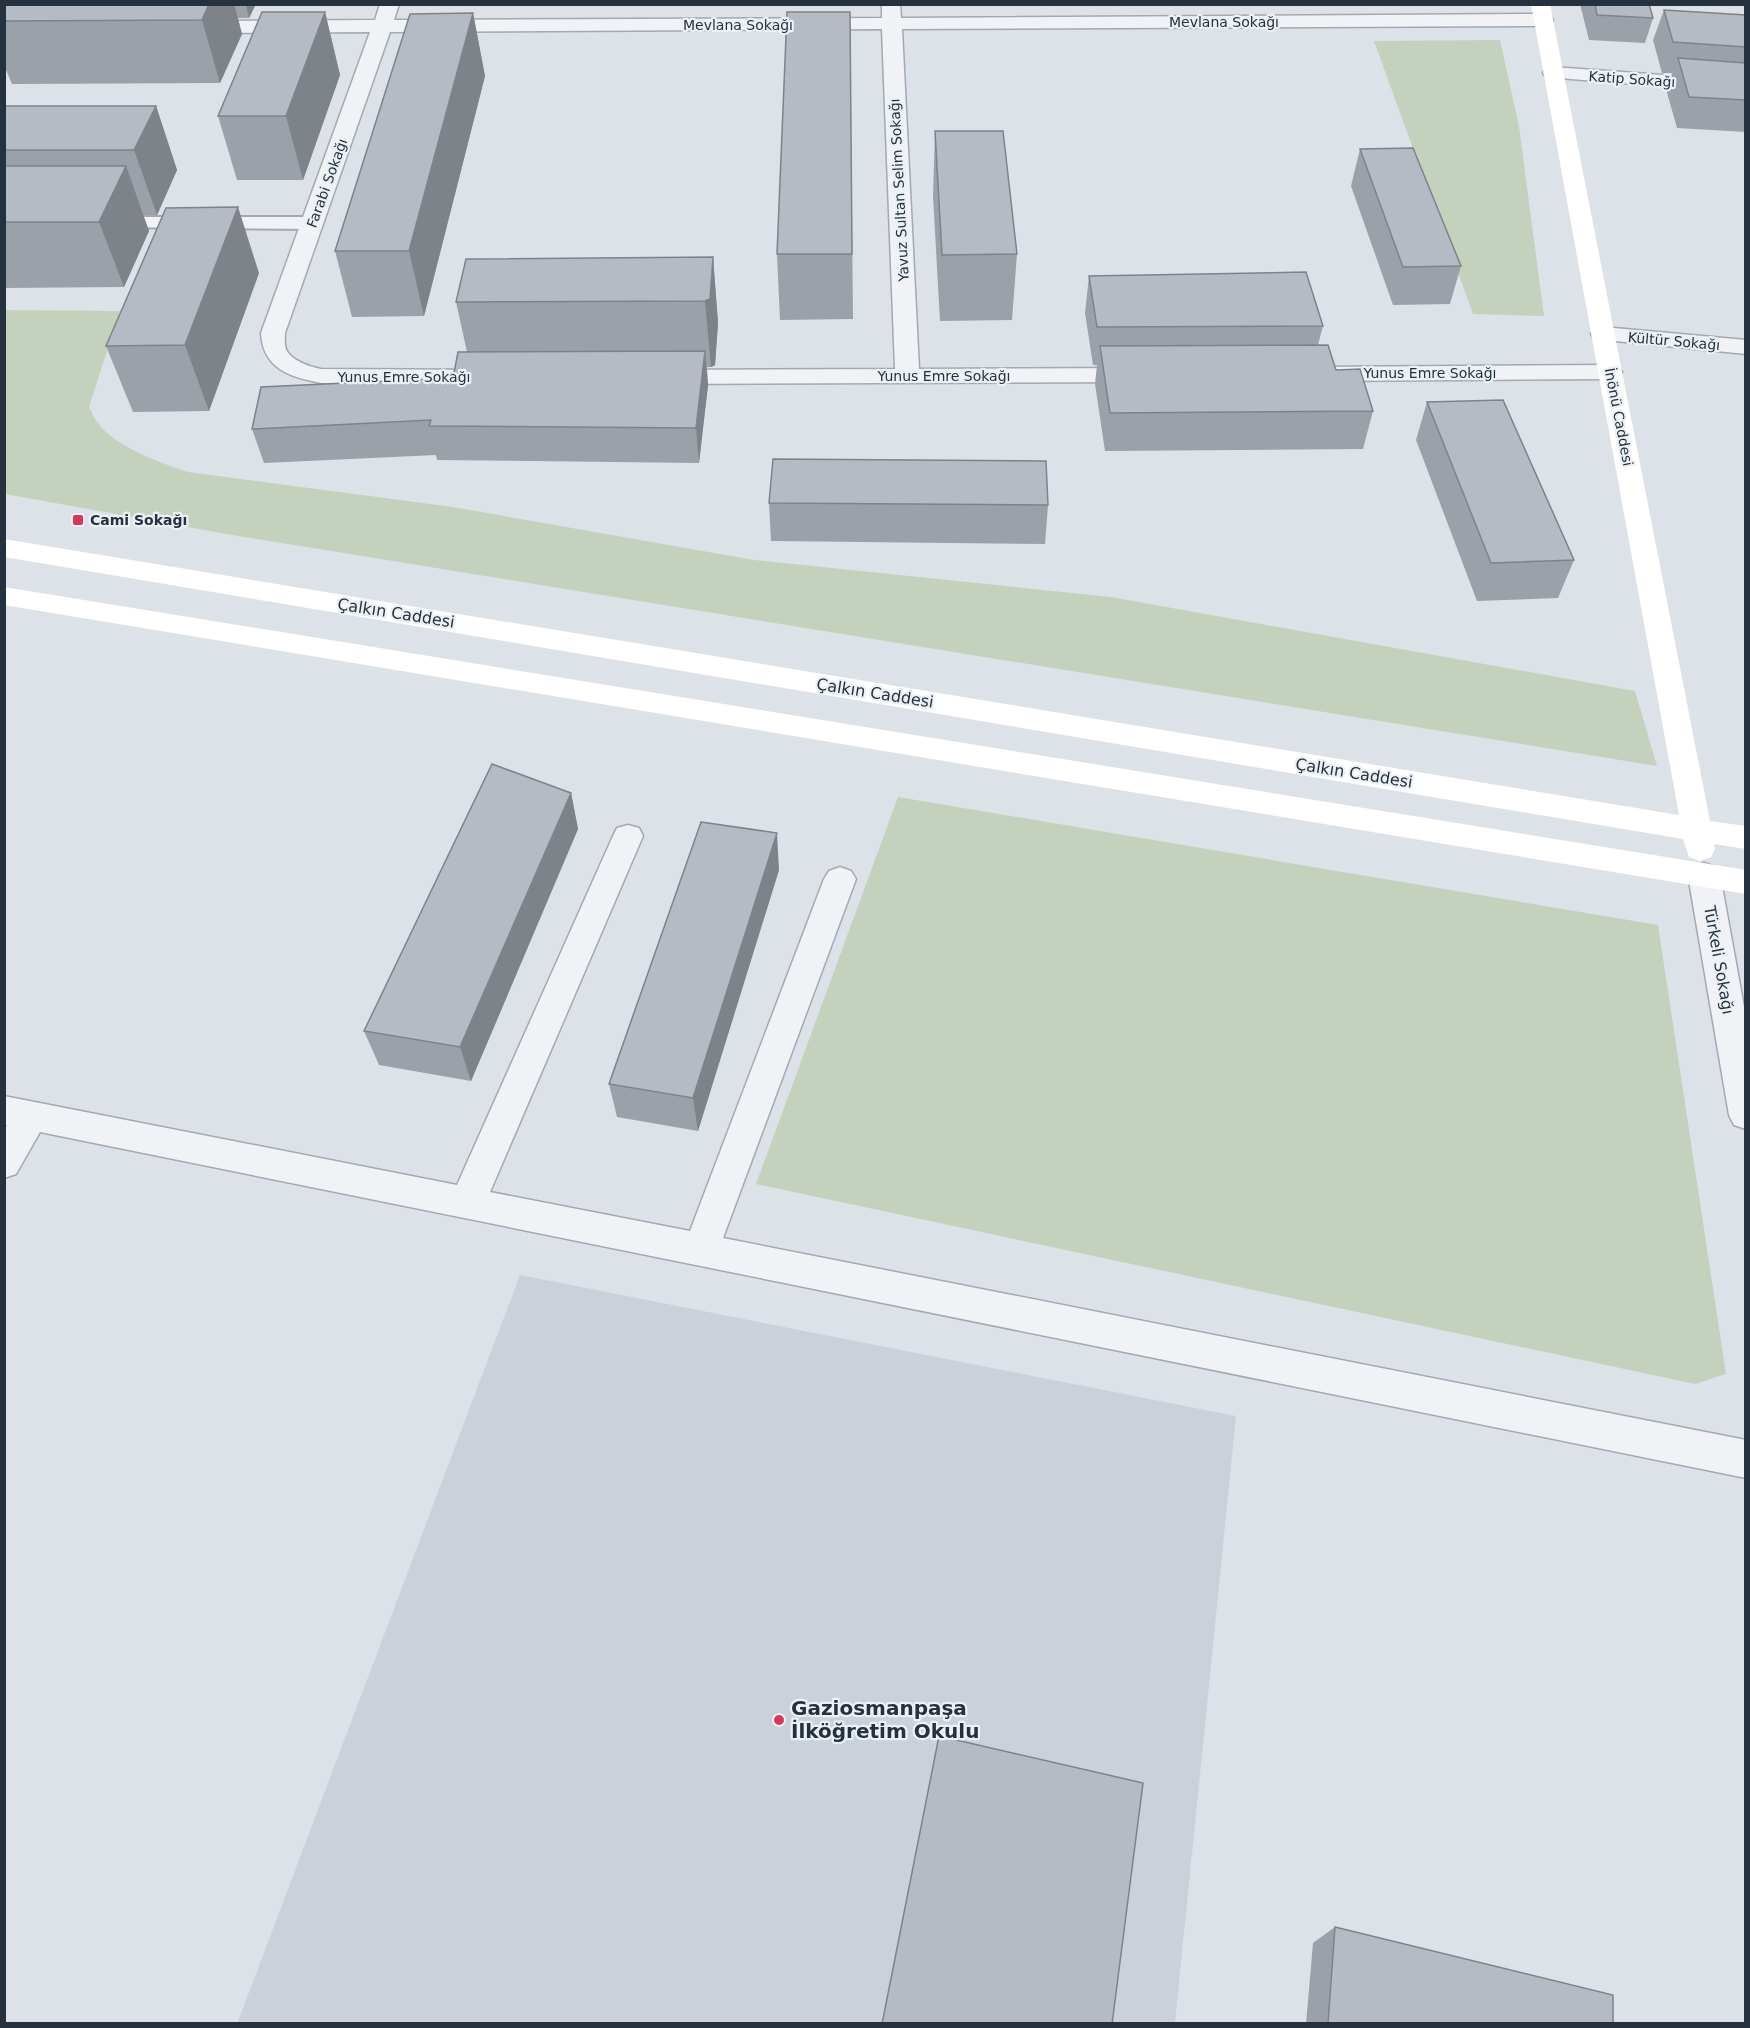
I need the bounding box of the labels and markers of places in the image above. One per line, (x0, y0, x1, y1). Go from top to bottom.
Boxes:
place label: Cami Sokağı (90, 512, 187, 528)
marker: Cami Sokağı (71, 513, 85, 527)
place label: Gaziosmanpaşa İlköğretim Okulu (791, 1696, 979, 1743)
marker: Gaziosmanpaşa İlköğretim Okulu (772, 1713, 786, 1727)

